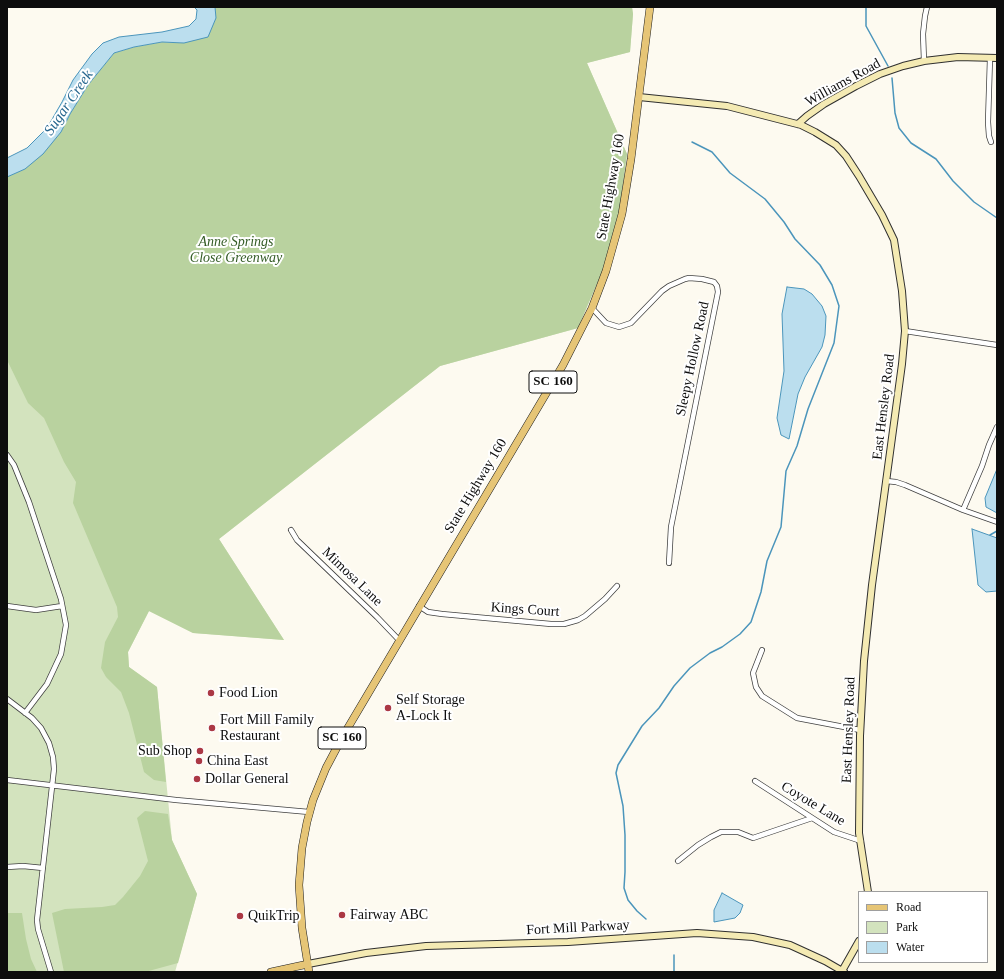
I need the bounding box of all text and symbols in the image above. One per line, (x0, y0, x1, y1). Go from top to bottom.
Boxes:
street label: Williams Road (802, 55, 884, 111)
water label: Sugar Creek (41, 67, 97, 139)
street label: State Highway 160 (593, 133, 629, 241)
park label: Anne Springs Close Greenway (190, 234, 282, 266)
street label: Sleepy Hollow Road (673, 300, 713, 418)
street label: East Hensley Road (869, 353, 899, 461)
road number: SC 160 (529, 371, 577, 393)
street label: State Highway 160 (441, 436, 511, 536)
street label: Mimosa Lane (318, 544, 386, 610)
street label: Kings Court (490, 599, 560, 621)
street label: East Hensley Road (839, 676, 859, 784)
place label: Food Lion (219, 685, 278, 701)
marker: Food Lion (206, 688, 216, 698)
place label: Self Storage A-Lock It (396, 692, 465, 724)
marker: Self Storage A-Lock It (383, 703, 393, 713)
place label: Fort Mill Family Restaurant (220, 712, 314, 744)
marker: Fort Mill Family Restaurant (207, 723, 217, 733)
road number: SC 160 (318, 727, 366, 749)
place label: Sub Shop (138, 743, 192, 759)
marker: Sub Shop (195, 746, 205, 756)
place label: China East (207, 753, 268, 769)
marker: China East (194, 756, 204, 766)
place label: Dollar General (205, 771, 289, 787)
marker: Dollar General (192, 774, 202, 784)
street label: Coyote Lane (778, 778, 848, 830)
legend (858, 891, 988, 963)
text: Road (896, 900, 921, 914)
place label: Fairway ABC (350, 907, 428, 923)
place label: QuikTrip (248, 908, 300, 924)
marker: Fairway ABC (337, 910, 347, 920)
marker: QuikTrip (235, 911, 245, 921)
street label: Fort Mill Parkway (526, 917, 630, 939)
text: Park (896, 920, 918, 934)
text: Water (896, 940, 924, 954)

